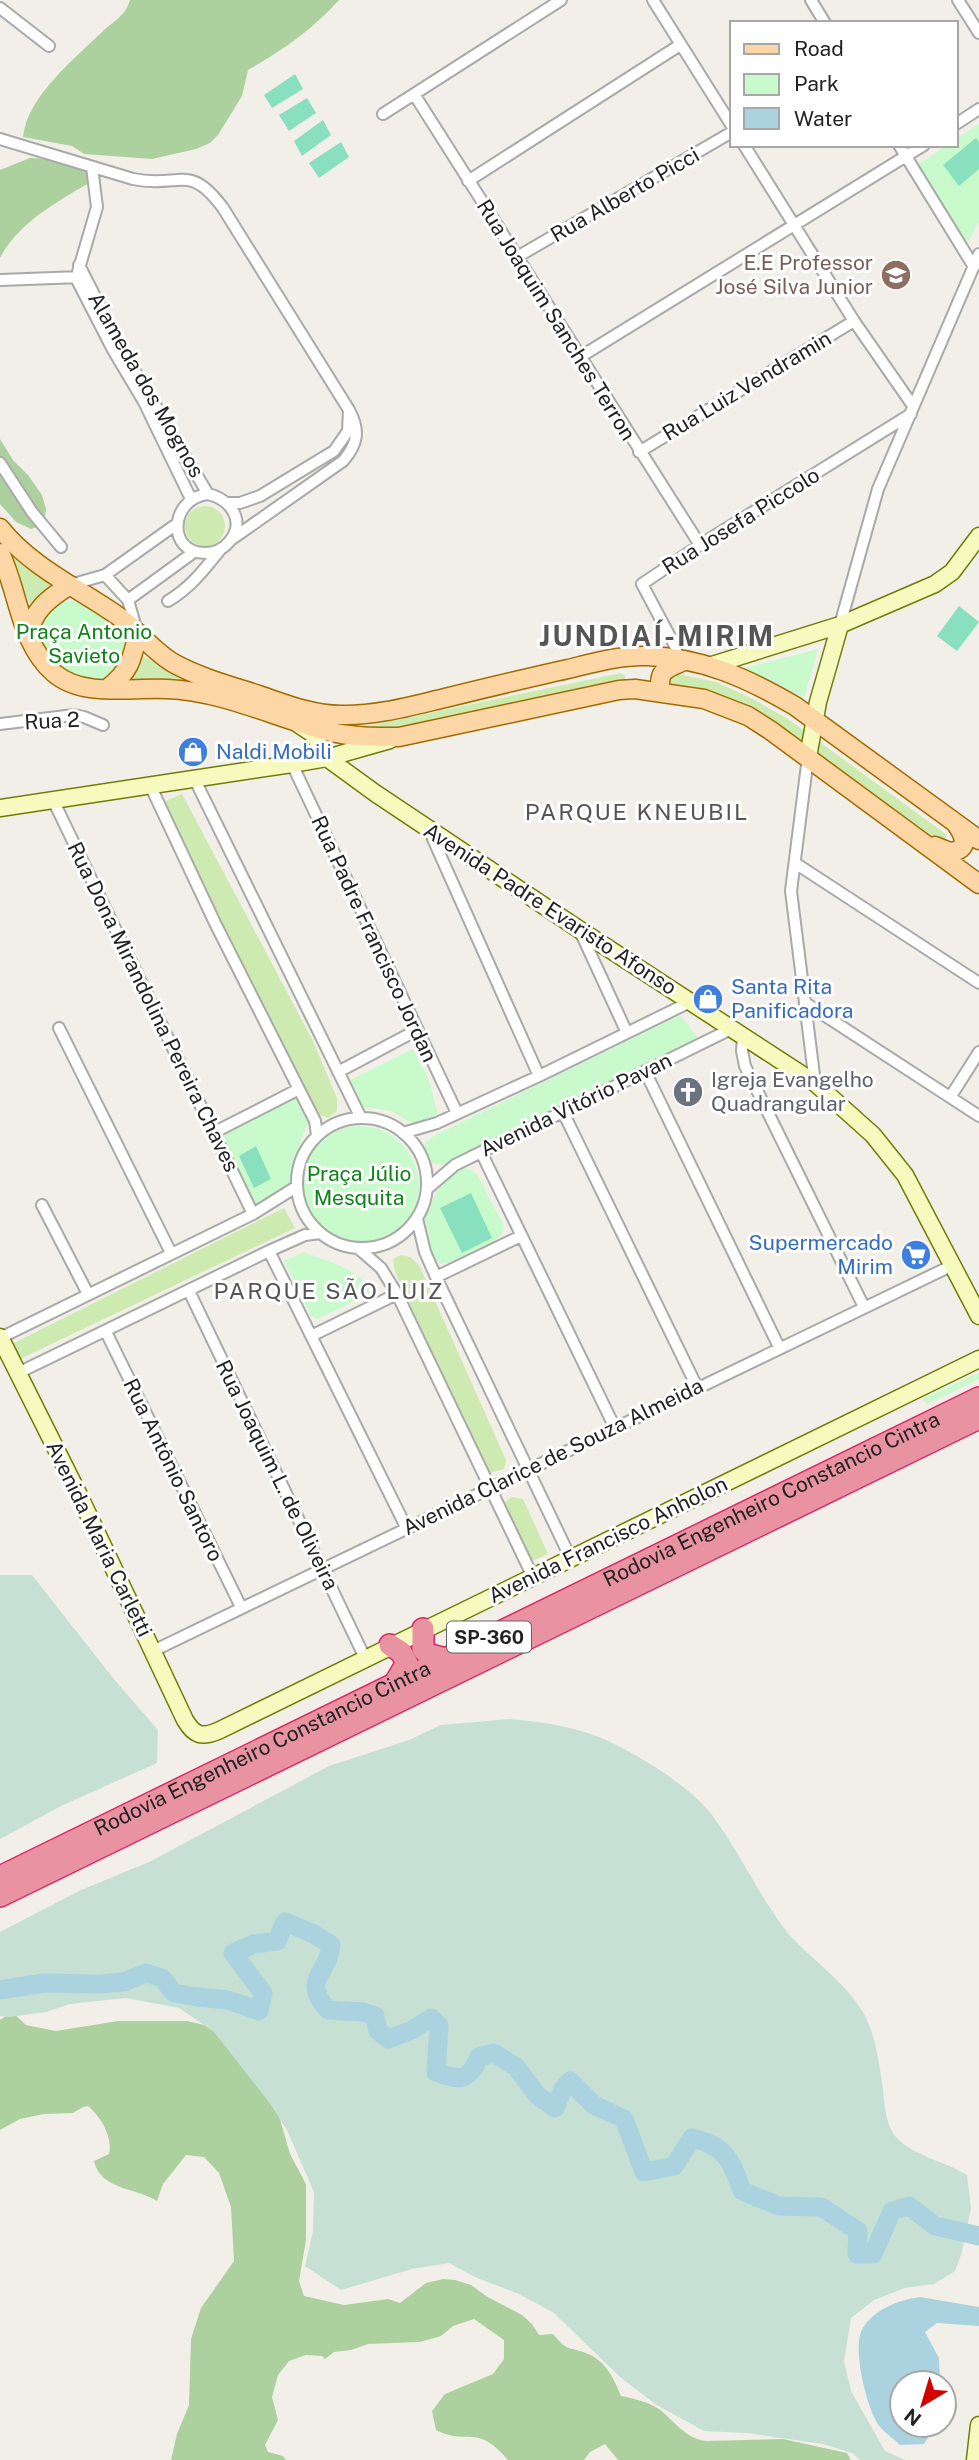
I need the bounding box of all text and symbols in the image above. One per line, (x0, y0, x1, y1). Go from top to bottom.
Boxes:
legend (730, 21, 958, 147)
text: Road (794, 36, 844, 61)
text: Park (794, 71, 839, 96)
text: Water (794, 106, 852, 131)
street label: Rua Alberto Picci (546, 142, 704, 247)
street label: Rua Joaquim Sanches Terron (472, 195, 641, 445)
place label: E.E Professor José Silva Junior (715, 250, 873, 299)
school or university icon: E.E Professor José Silva Junior (879, 258, 913, 292)
street label: Alameda dos Mognos (83, 288, 210, 482)
street label: Rua Luiz Vendramin (658, 325, 836, 446)
street label: Rua Josefa Piccolo (657, 462, 824, 579)
park label: Praça Antonio Savieto (16, 619, 152, 668)
district label: JUNDIAÍ-MIRIM (539, 619, 775, 652)
street label: Rua 2 (24, 707, 80, 734)
shop icon: Naldi Mobili (176, 735, 210, 769)
place label: Naldi Mobili (216, 739, 332, 764)
district label: PARQUE KNEUBIL (525, 798, 749, 825)
street label: Rua Padre Francisco Jordan (306, 812, 443, 1066)
street label: Avenida Padre Evaristo Afonso (419, 817, 681, 1000)
street label: Rua Dona Mirandolina Pereira Chaves (62, 838, 244, 1176)
place label: Santa Rita Panificadora (731, 974, 853, 1023)
shop icon: Santa Rita Panificadora (691, 982, 725, 1016)
street label: Avenida Vitório Pavan (476, 1047, 676, 1162)
place label: Igreja Evangelho Quadrangular (711, 1067, 874, 1116)
church icon: Igreja Evangelho Quadrangular (671, 1075, 705, 1109)
park label: Praça Júlio Mesquita (307, 1161, 411, 1210)
place label: Supermercado Mirim (749, 1230, 893, 1279)
supermarket icon: Supermercado Mirim (899, 1238, 933, 1272)
district label: PARQUE SÃO LUIZ (214, 1277, 444, 1304)
street label: Rua Joaquim L. de Oliveira (211, 1356, 344, 1594)
street label: Avenida Clarice de Souza Almeida (398, 1373, 707, 1540)
street label: Rua Antônio Santoro (118, 1374, 229, 1565)
street label: Rodovia Engenheiro Constancio Cintra (599, 1406, 944, 1592)
street label: Avenida Maria Carletti (41, 1437, 158, 1641)
street label: Avenida Francisco Anholon (484, 1471, 731, 1608)
road number: SP-360 (447, 1622, 531, 1652)
street label: Rodovia Engenheiro Constancio Cintra (90, 1655, 434, 1841)
north arrow (888, 2369, 958, 2439)
text: N (900, 2404, 925, 2431)

